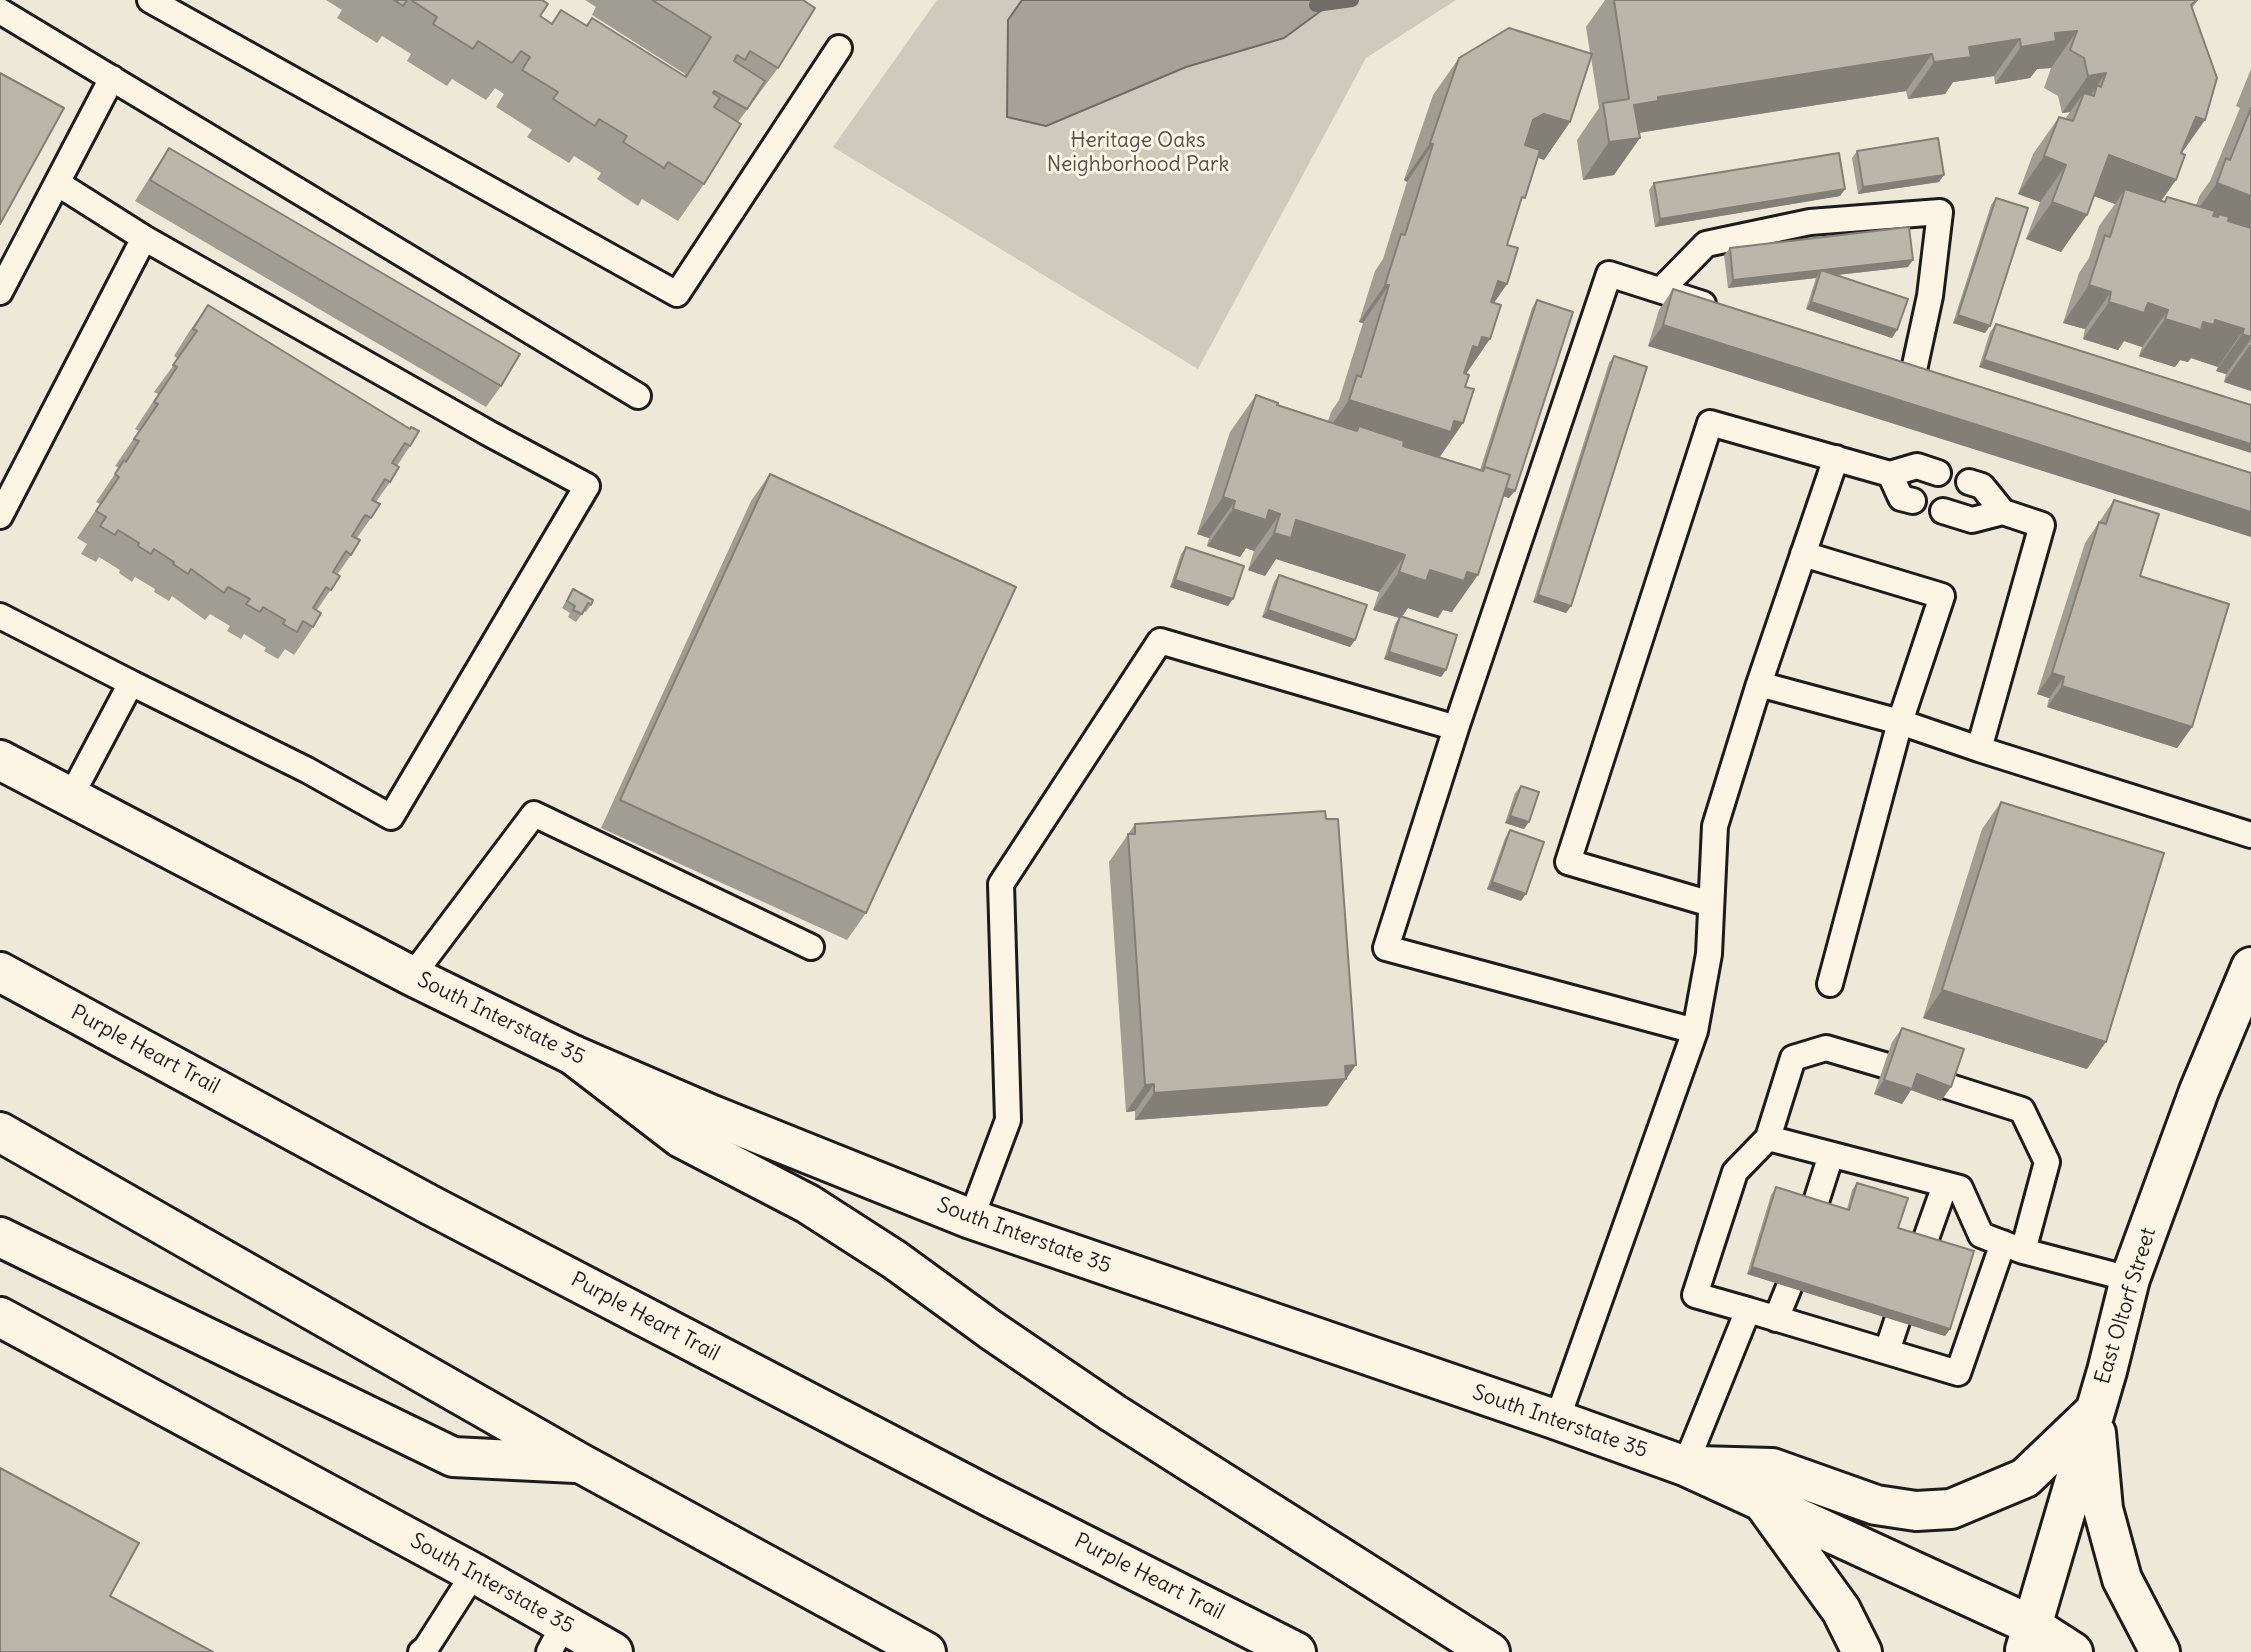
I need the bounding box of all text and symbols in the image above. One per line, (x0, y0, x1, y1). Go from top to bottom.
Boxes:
park label: Heritage Oaks Neighborhood Park (1047, 128, 1229, 178)
street label: South Interstate 35 (413, 967, 589, 1071)
street label: Purple Heart Trail (66, 1000, 224, 1100)
street label: South Interstate 35 (934, 1193, 1114, 1279)
street label: East Oltorf Street (2090, 1225, 2162, 1387)
street label: Purple Heart Trail (566, 1267, 724, 1367)
street label: South Interstate 35 (1469, 1380, 1651, 1464)
street label: Purple Heart Trail (1070, 1528, 1228, 1626)
street label: South Interstate 35 (406, 1529, 578, 1639)

